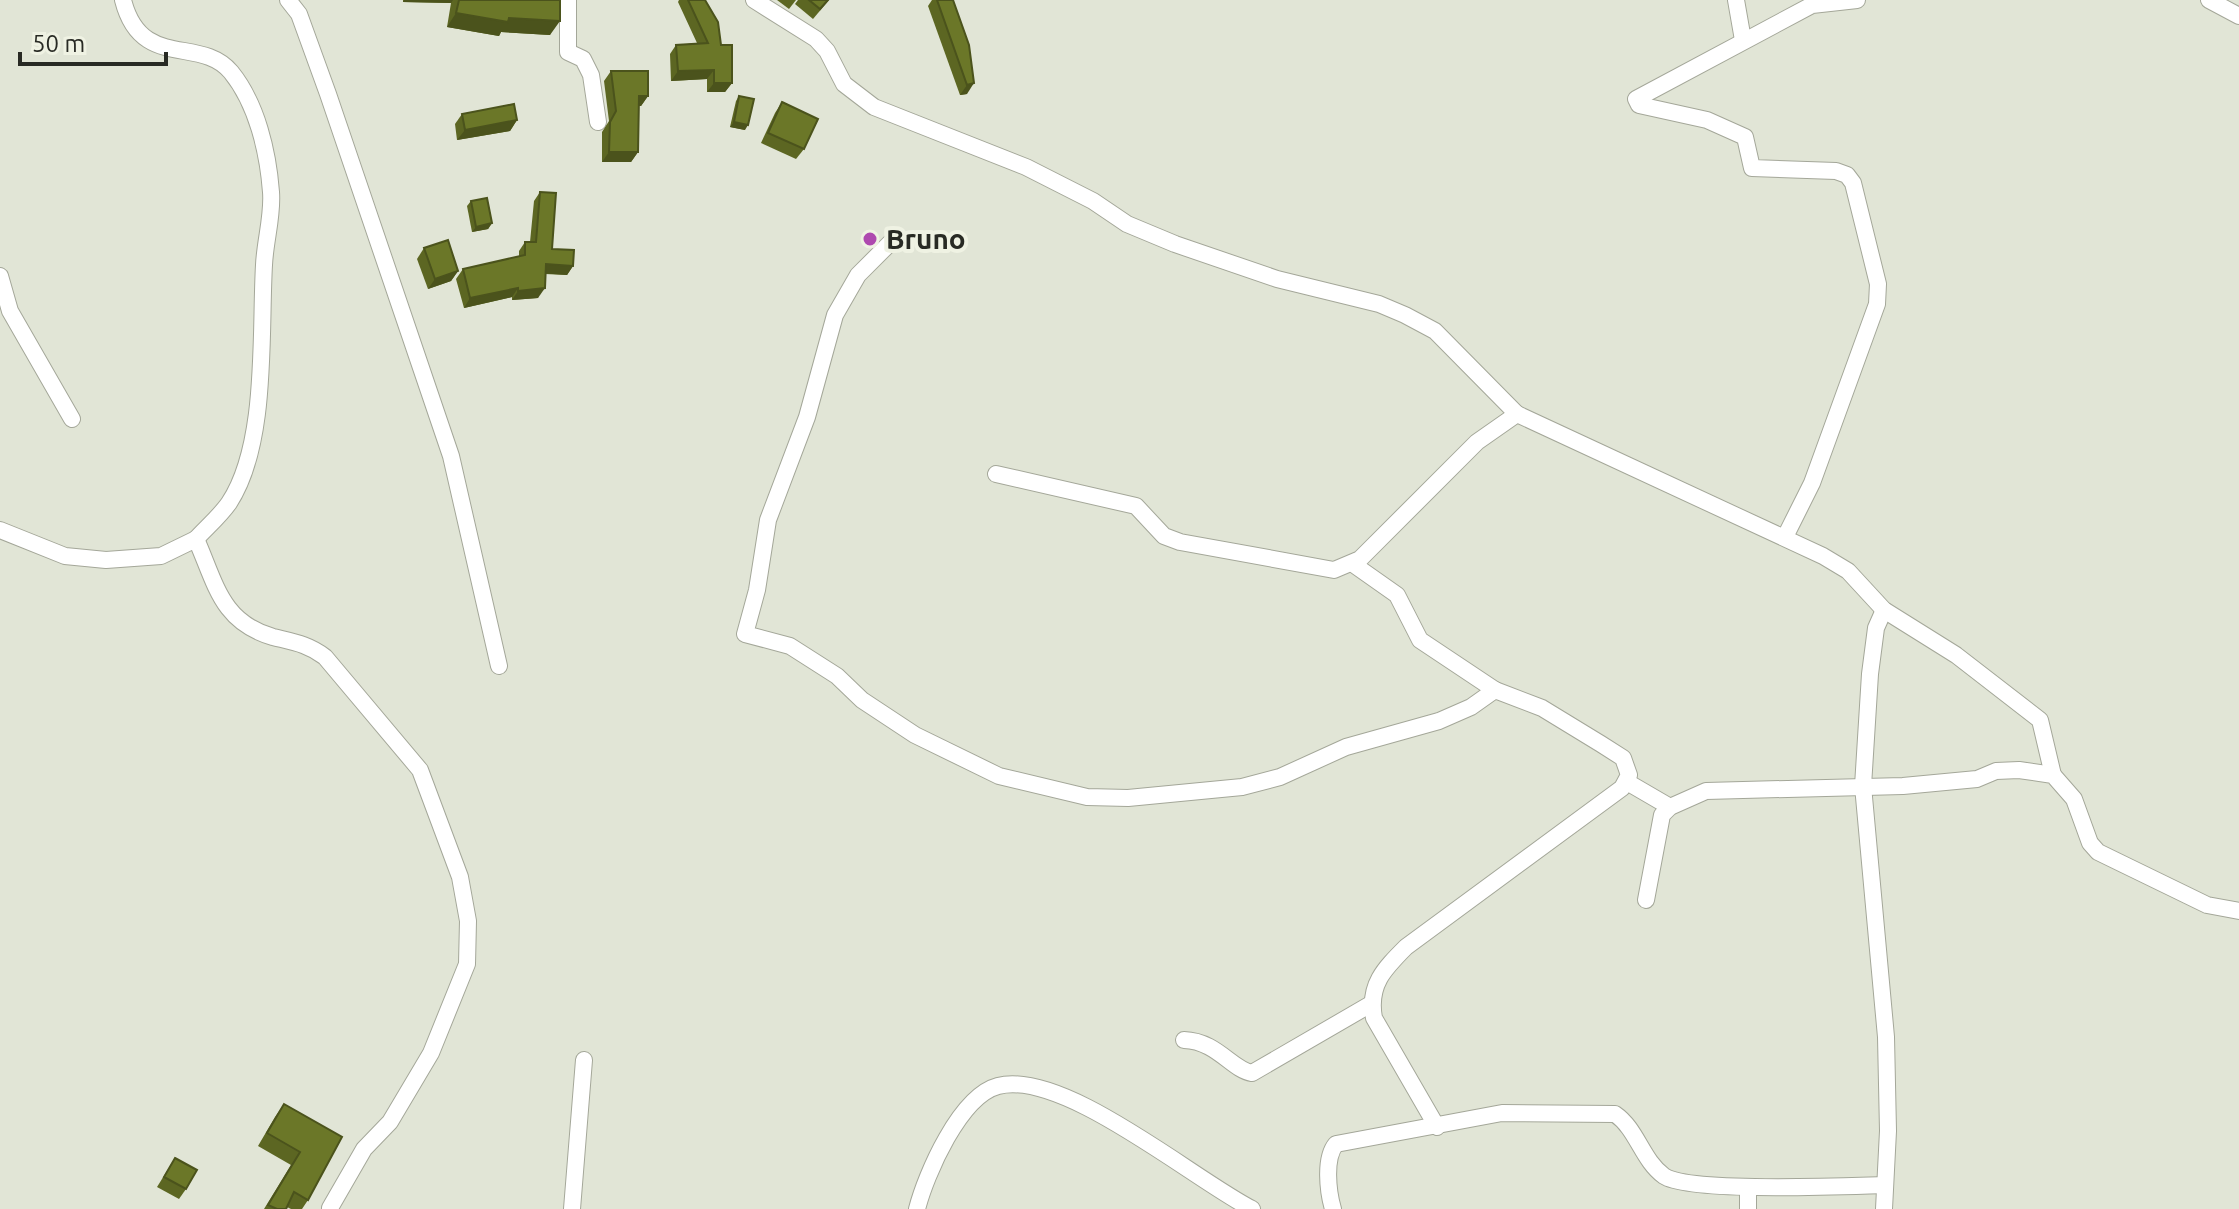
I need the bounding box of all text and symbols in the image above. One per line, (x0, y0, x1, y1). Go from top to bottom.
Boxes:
scale bar (20, 16, 166, 66)
text: 50 m (32, 30, 85, 57)
place label: Bruno (886, 223, 966, 254)
marker: Bruno (861, 230, 879, 248)

